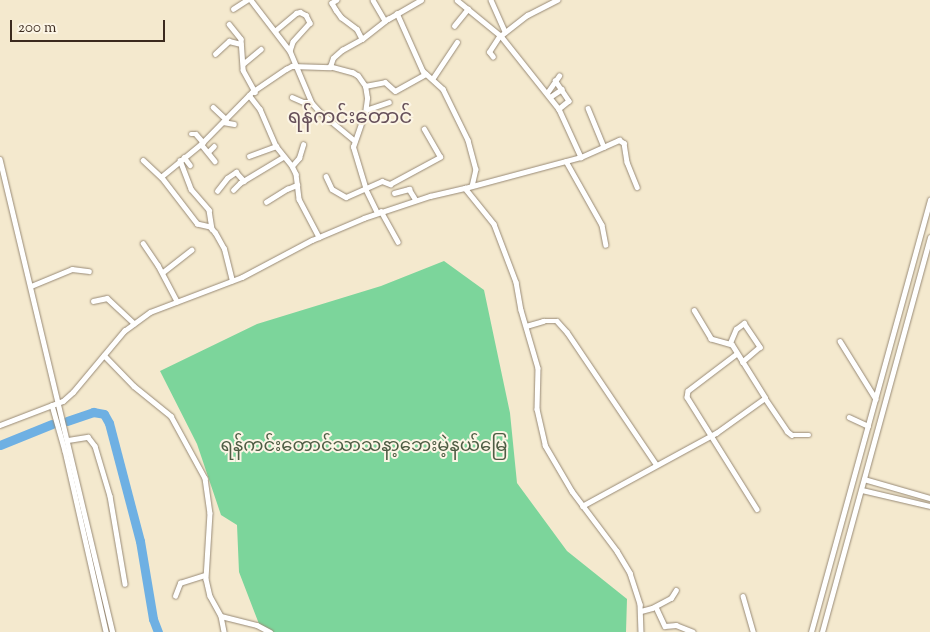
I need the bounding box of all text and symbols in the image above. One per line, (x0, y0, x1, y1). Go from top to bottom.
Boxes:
scale bar (12, 10, 168, 42)
text: 200 m (18, 18, 57, 39)
district label: ရန်ကင်းတောင် (288, 106, 412, 130)
park label: ရန်ကင်းတောင်သာသနာ့ဘေးမဲ့နယ်မြေ (221, 436, 507, 458)

